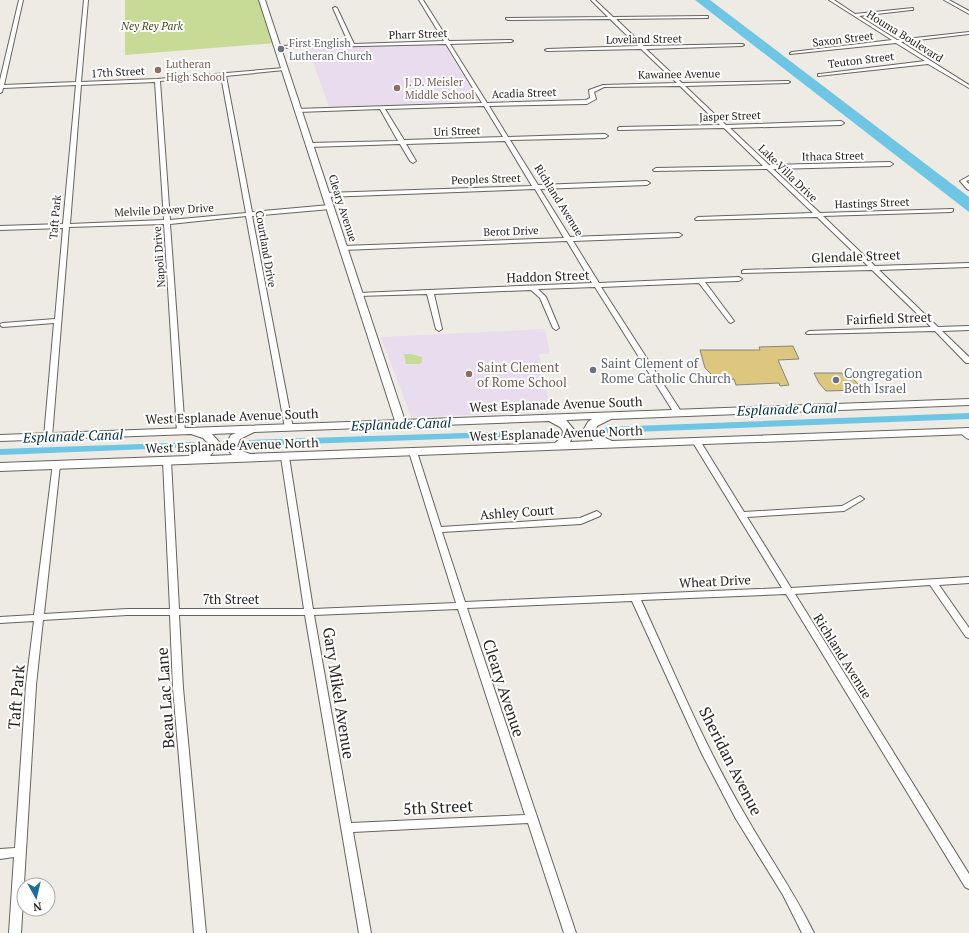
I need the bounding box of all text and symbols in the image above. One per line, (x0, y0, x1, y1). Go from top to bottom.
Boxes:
street label: Houma Boulevard (864, 7, 946, 65)
park label: Ney Rey Park (120, 19, 184, 33)
street label: Pharr Street (388, 26, 448, 42)
street label: Saxon Street (812, 28, 874, 50)
street label: Loveland Street (606, 31, 682, 47)
place label: First English Lutheran Church (289, 36, 373, 63)
marker: First English Lutheran Church (276, 44, 286, 54)
street label: Teuton Street (827, 49, 895, 71)
place label: Lutheran High School (166, 57, 225, 84)
street label: 17th Street (91, 64, 145, 80)
marker: Lutheran High School (153, 65, 163, 75)
street label: Kawanee Avenue (638, 66, 721, 82)
place label: J. D. Meisler Middle School (405, 75, 475, 102)
marker: J. D. Meisler Middle School (392, 83, 402, 93)
street label: Acadia Street (491, 85, 557, 101)
street label: Jasper Street (699, 108, 761, 124)
street label: Uri Street (433, 123, 481, 139)
street label: Lake Villa Drive (755, 141, 821, 205)
street label: Ithaca Street (802, 148, 864, 164)
street label: Richland Avenue (531, 162, 587, 239)
street label: Peoples Street (451, 171, 521, 187)
street label: Cleary Avenue (326, 173, 361, 244)
street label: Taft Park (46, 194, 64, 240)
street label: Hastings Street (834, 195, 910, 211)
street label: Melvile Dewey Drive (114, 200, 215, 220)
street label: Courtland Drive (252, 209, 280, 289)
street label: Berot Drive (483, 223, 539, 239)
street label: Napoli Drive (150, 225, 168, 288)
street label: Glendale Street (811, 245, 901, 267)
street label: Haddon Street (506, 266, 590, 286)
street label: Fairfield Street (846, 308, 932, 328)
place label: Saint Clement of Rome Catholic Church (601, 354, 731, 387)
place label: Saint Clement of Rome School (477, 358, 567, 391)
place label: Congregation Beth Israel (844, 364, 923, 397)
marker: Saint Clement of Rome Catholic Church (588, 365, 598, 375)
marker: Saint Clement of Rome School (464, 369, 474, 379)
marker: Congregation Beth Israel (831, 375, 841, 385)
street label: West Esplanade Avenue South (469, 392, 643, 416)
water label: Esplanade Canal (735, 397, 838, 420)
street label: West Esplanade Avenue South (145, 404, 319, 428)
water label: Esplanade Canal (349, 412, 452, 435)
street label: West Esplanade Avenue North (469, 421, 643, 445)
water label: Esplanade Canal (21, 424, 124, 447)
street label: West Esplanade Avenue North (145, 433, 319, 457)
street label: Ashley Court (479, 500, 555, 524)
street label: Wheat Drive (679, 570, 751, 592)
street label: 7th Street (203, 590, 260, 608)
street label: Richland Avenue (810, 610, 876, 702)
street label: Gary Mikel Avenue (318, 626, 360, 760)
street label: Cleary Avenue (478, 636, 530, 740)
street label: Beau Lac Lane (150, 647, 180, 749)
street label: Taft Park (2, 663, 30, 730)
street label: Sheridan Avenue (694, 703, 768, 819)
street label: 5th Street (402, 794, 474, 820)
north arrow (16, 877, 56, 917)
text: N (32, 899, 42, 915)

